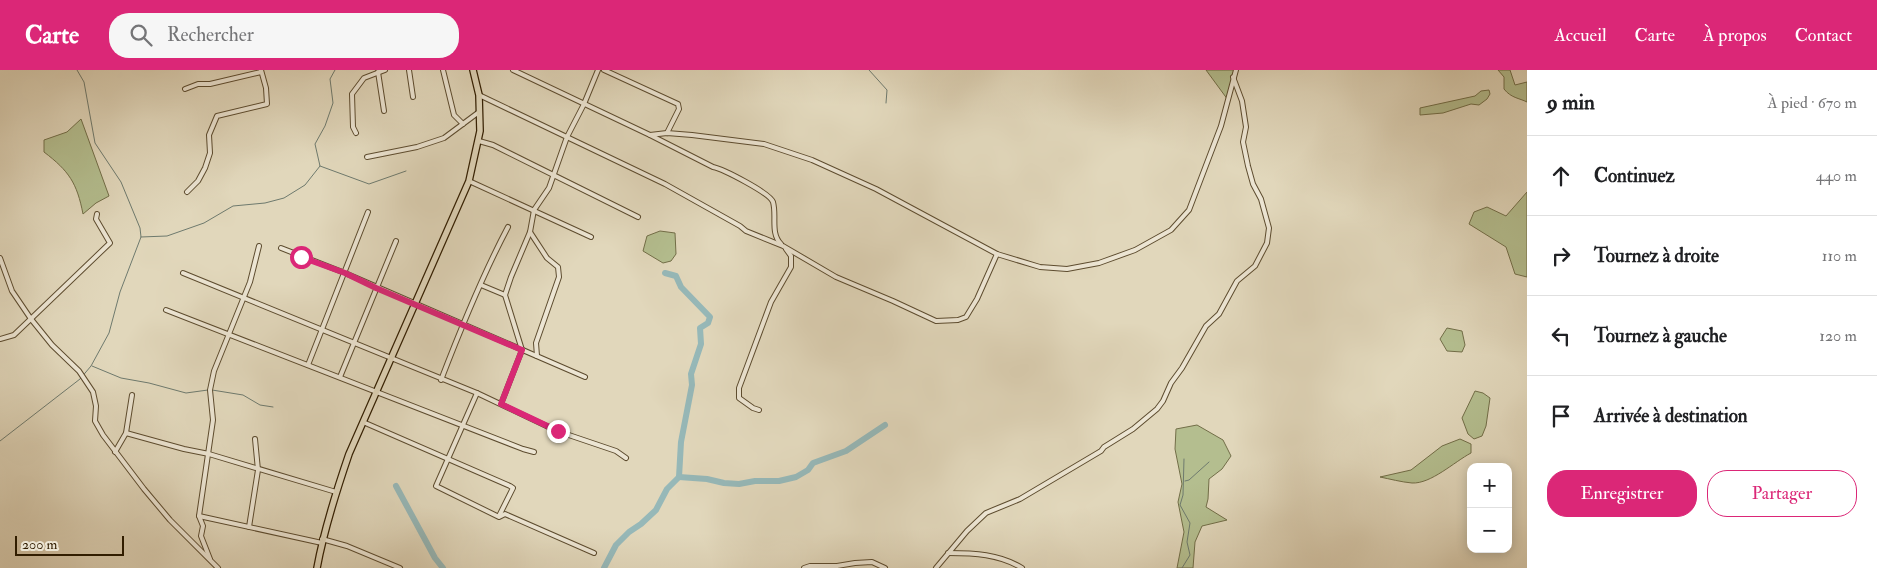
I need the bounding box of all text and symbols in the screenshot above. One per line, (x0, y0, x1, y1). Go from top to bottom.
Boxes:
search box (109, 13, 459, 58)
text: Carte (25, 20, 79, 51)
icon: search (127, 21, 155, 49)
text: Rechercher (167, 23, 254, 47)
text: Accueil (1554, 24, 1607, 47)
text: Carte (1635, 24, 1675, 47)
text: À propos (1703, 24, 1767, 47)
text: Contact (1795, 24, 1852, 47)
text: 9 min (1547, 89, 1595, 116)
text: À pied · 670 m (1767, 93, 1857, 113)
icon: ahead (1547, 162, 1575, 190)
text: Continuez (1594, 164, 1675, 188)
text: 440 m (1816, 166, 1857, 186)
icon: right (1547, 242, 1575, 270)
text: Tournez à droite (1594, 244, 1719, 268)
route start (290, 246, 313, 269)
text: 110 m (1822, 246, 1857, 266)
icon: left (1547, 322, 1575, 350)
text: Tournez à gauche (1594, 324, 1727, 348)
text: 120 m (1819, 326, 1857, 346)
icon: arrive (1547, 402, 1575, 430)
text: Arrivée à destination (1594, 404, 1748, 428)
route end (547, 420, 570, 443)
map controls (1467, 463, 1512, 553)
button: + (1467, 463, 1512, 508)
button: Enregistrer (1547, 470, 1697, 517)
button: Partager (1707, 470, 1857, 517)
button: − (1467, 508, 1512, 553)
scale bar (15, 533, 124, 556)
text: 200 m (22, 536, 57, 553)

